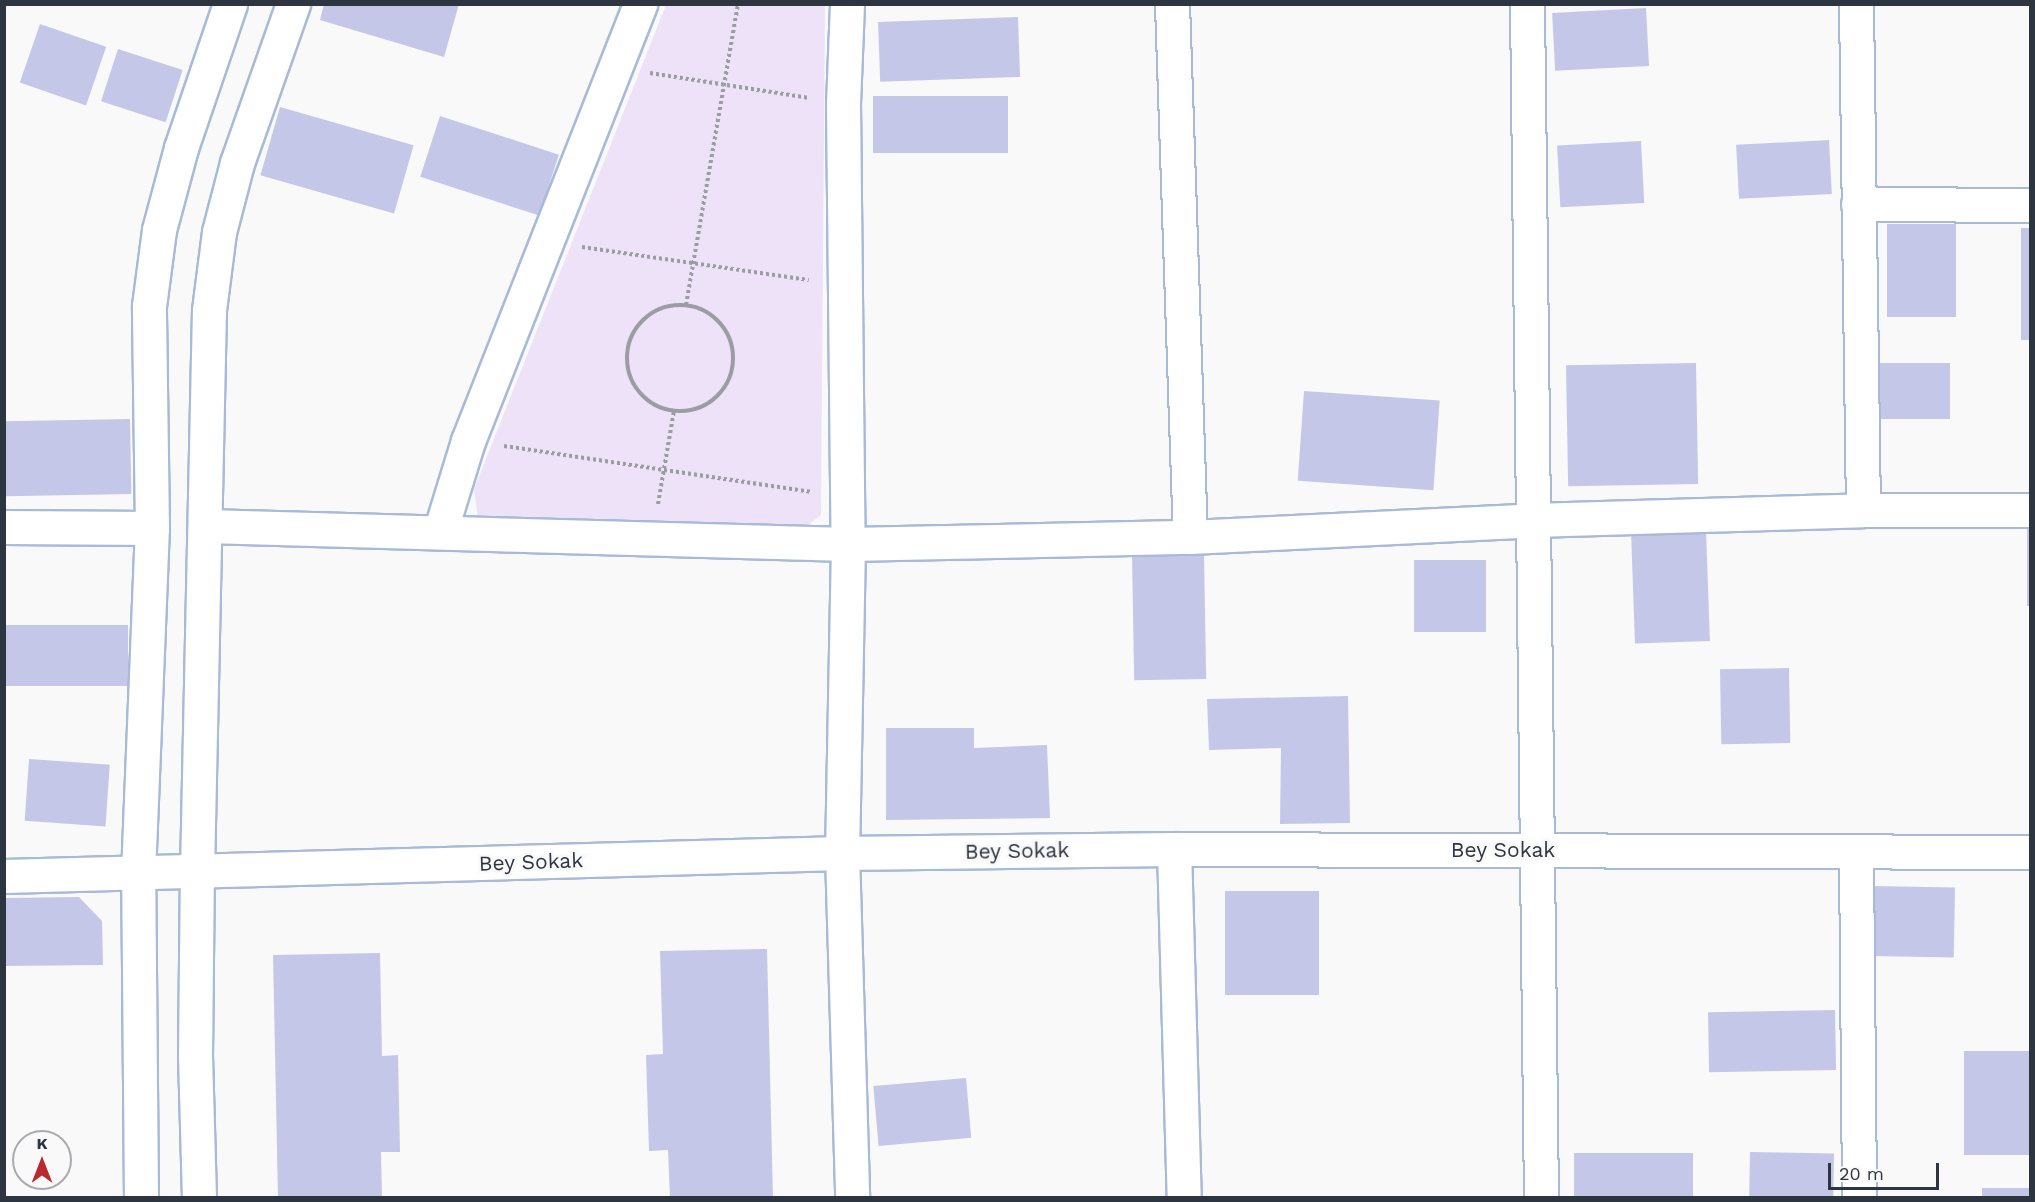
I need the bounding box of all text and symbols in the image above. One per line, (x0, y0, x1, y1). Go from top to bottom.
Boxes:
street label: Bey Sokak (964, 837, 1070, 865)
street label: Bey Sokak (1451, 837, 1555, 863)
street label: Bey Sokak (478, 848, 584, 876)
north arrow (12, 1130, 72, 1190)
text: K (36, 1134, 48, 1153)
scale bar (1831, 1151, 1942, 1189)
text: 20 m (1839, 1163, 1884, 1184)

